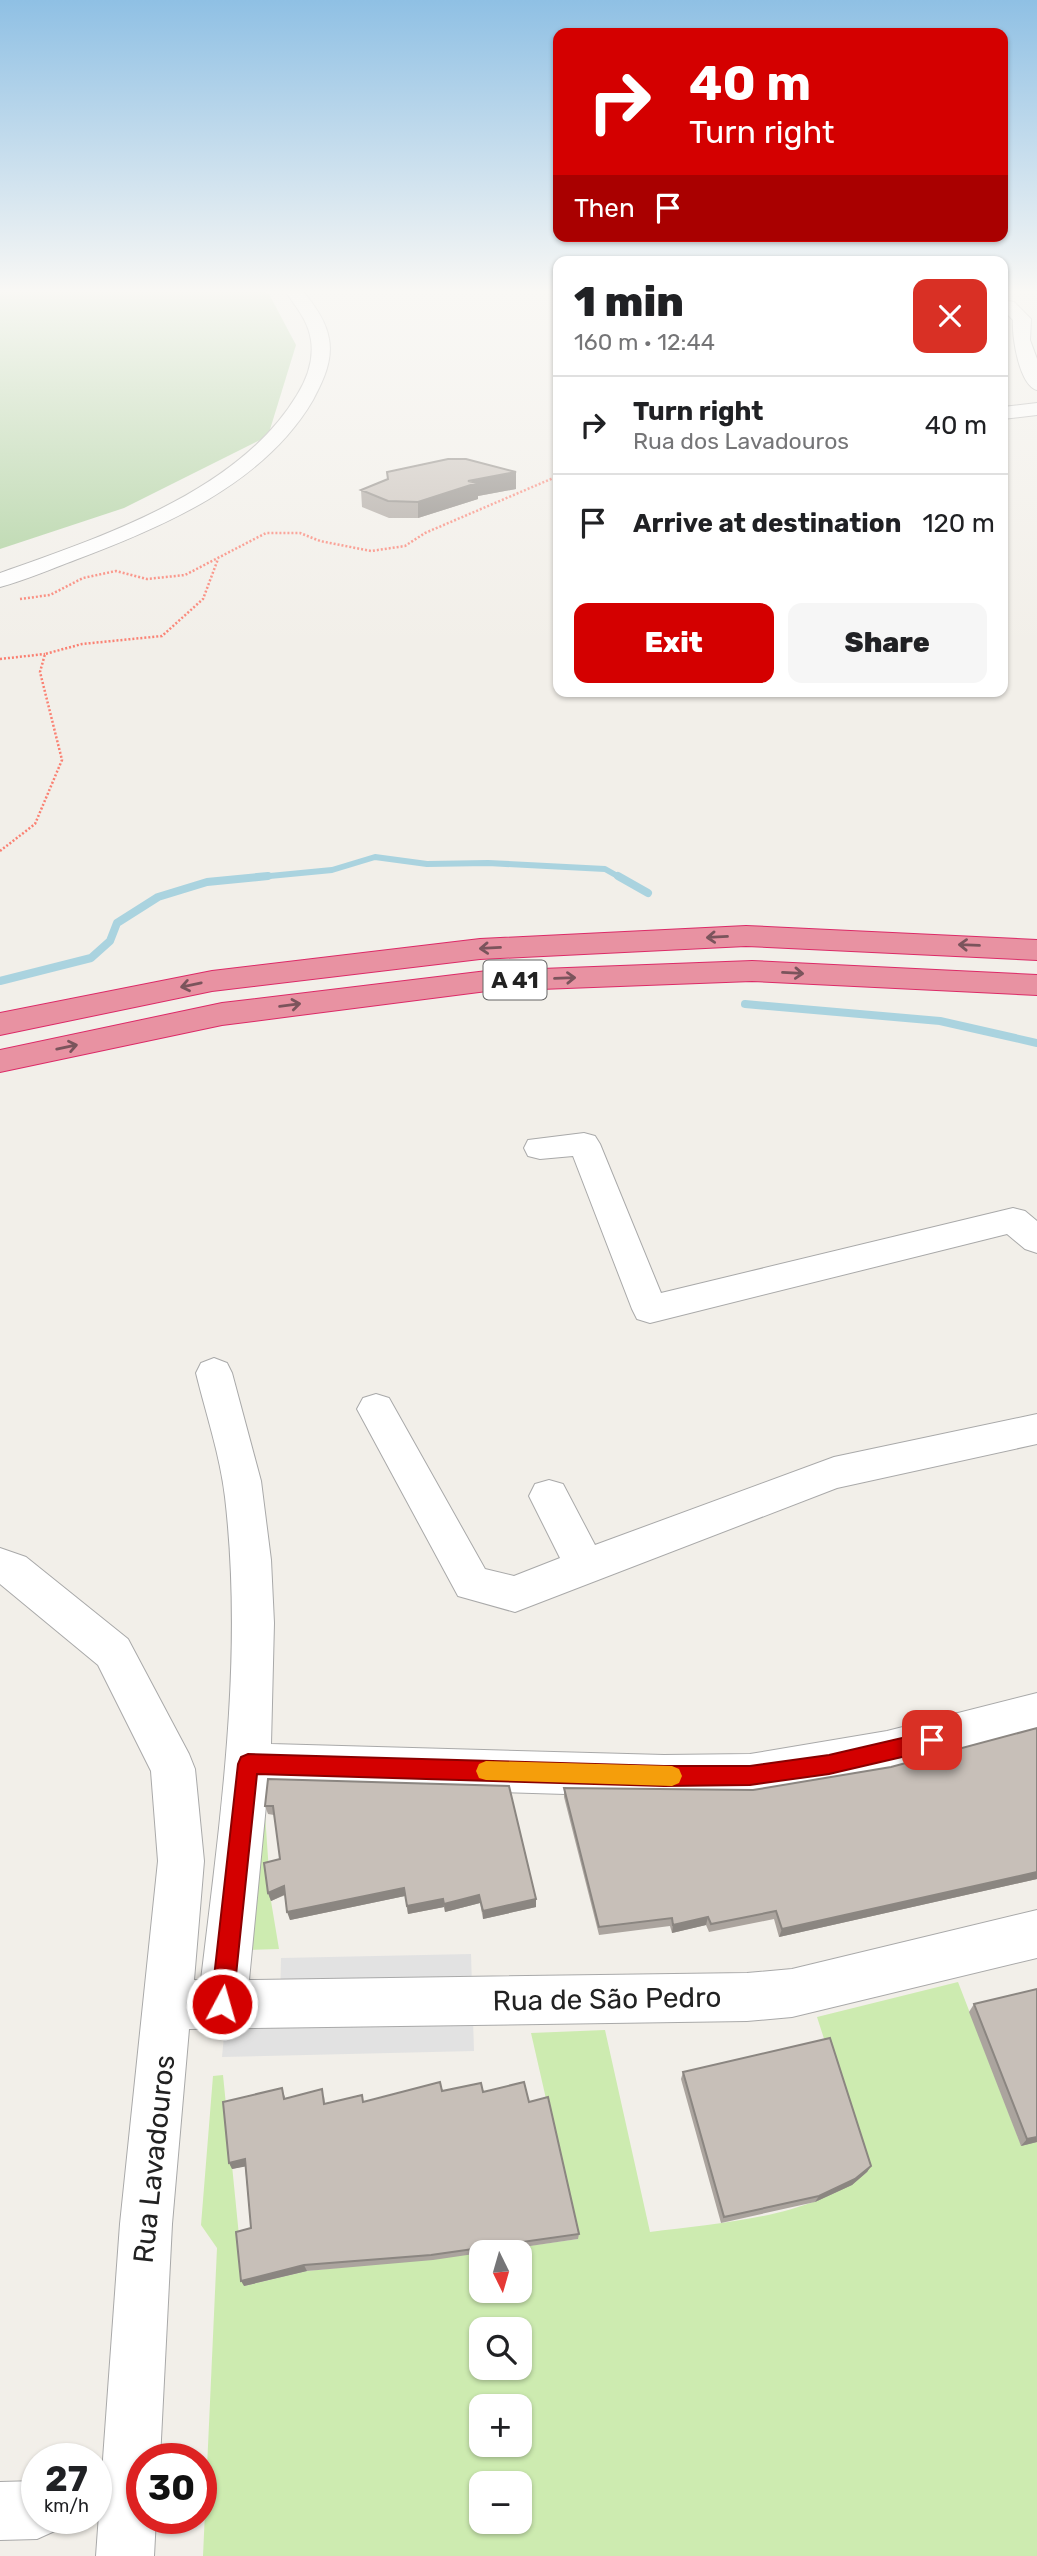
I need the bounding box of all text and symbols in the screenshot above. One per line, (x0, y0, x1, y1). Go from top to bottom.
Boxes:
text: 40 m (689, 54, 811, 112)
icon: right (574, 56, 665, 147)
text: Turn right (689, 113, 834, 151)
icon: arrive (649, 189, 687, 227)
text: Then (574, 193, 635, 224)
text: 1 min (574, 277, 684, 327)
button: close (913, 279, 987, 353)
text: 160 m · 12:44 (574, 328, 715, 356)
text: Turn right (633, 396, 763, 427)
icon: right (574, 406, 612, 444)
text: 40 m (925, 410, 987, 441)
text: Rua dos Lavadouros (633, 427, 849, 455)
icon: arrive (574, 504, 612, 542)
text: Arrive at destination (633, 508, 901, 539)
text: 120 m (922, 508, 995, 539)
button: Exit (574, 603, 774, 683)
button: Share (788, 603, 987, 683)
one-way arrow (706, 931, 729, 944)
one-way arrow (958, 939, 981, 952)
one-way arrow (479, 942, 502, 955)
road number: A 41 (484, 960, 546, 1000)
one-way arrow (781, 966, 804, 979)
one-way arrow (553, 971, 576, 984)
one-way arrow (180, 978, 203, 992)
one-way arrow (278, 999, 301, 1012)
one-way arrow (55, 1040, 78, 1053)
pin (902, 1710, 962, 1770)
icon: arrive (913, 1721, 951, 1759)
position arrow (185, 1967, 259, 2041)
street label: Rua de São Pedro (492, 1981, 722, 2017)
street label: Rua Lavadouros (127, 2053, 181, 2265)
north arrow (469, 2240, 532, 2303)
map controls (469, 2240, 532, 2534)
button: search (469, 2317, 532, 2380)
button: + (469, 2394, 532, 2457)
speed limit sign: 30 (126, 2443, 217, 2534)
text: 27 (45, 2458, 88, 2500)
button: − (469, 2471, 532, 2534)
text: km/h (44, 2495, 89, 2517)

